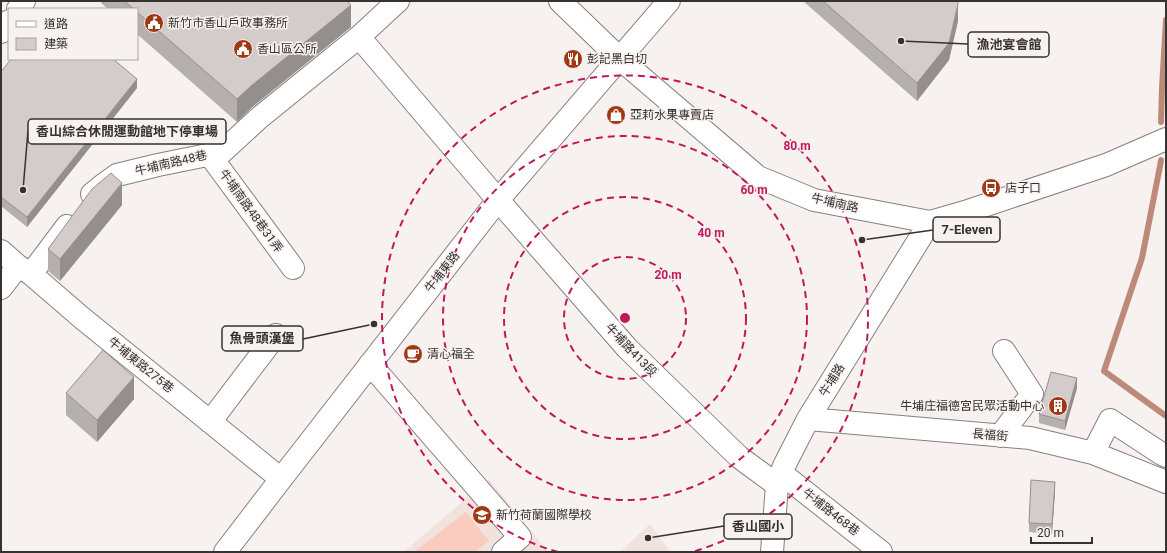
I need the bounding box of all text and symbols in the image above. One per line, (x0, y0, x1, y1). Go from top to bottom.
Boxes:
legend (8, 8, 138, 60)
public building icon: 新竹市香山戶政事務所 (143, 12, 165, 34)
place label: 新竹市香山戶政事務所 (168, 16, 288, 30)
text: 道路 (44, 17, 68, 31)
callout: 漁池宴會館 (968, 32, 1049, 57)
text: 建築 (44, 37, 68, 51)
text: 漁池宴會館 (976, 37, 1042, 52)
public building icon: 香山區公所 (232, 38, 254, 60)
place label: 香山區公所 (257, 42, 317, 56)
restaurant icon: 彭記黑白切 (562, 48, 584, 70)
place label: 彭記黑白切 (587, 52, 647, 66)
shop icon: 亞莉水果專賣店 (605, 104, 627, 126)
place label: 亞莉水果專賣店 (630, 108, 714, 122)
callout: 香山綜合休閒運動館地下停車場 (28, 119, 226, 144)
text: 香山綜合休閒運動館地下停車場 (36, 124, 218, 139)
text: 80 m (783, 139, 811, 153)
street label: 牛埔南路48巷 (134, 148, 208, 178)
street label: 牛埔南路48巷31弄 (216, 167, 286, 255)
bus stop icon: 店子口 (980, 177, 1002, 199)
place label: 店子口 (1005, 181, 1041, 195)
text: 60 m (740, 183, 768, 197)
street label: 牛埔南路 (810, 191, 860, 215)
callout: 7-Eleven (933, 217, 1000, 242)
text: 7-Eleven (941, 222, 993, 237)
text: 40 m (697, 226, 725, 240)
street label: 牛埔東路 (422, 249, 462, 295)
text: 20 m (654, 268, 682, 282)
centre of rings (618, 311, 632, 325)
street label: 牛埔路413段 (602, 321, 660, 379)
callout: 魚骨頭漢堡 (222, 326, 303, 351)
text: 魚骨頭漢堡 (229, 331, 295, 346)
street label: 牛埔東路275巷 (105, 334, 177, 396)
cafe icon: 清心福全 (402, 343, 424, 365)
place label: 清心福全 (427, 347, 475, 361)
street label: 牛埔路 (817, 361, 847, 399)
building icon: 牛埔庄福德宮民眾活動中心 (1047, 395, 1069, 417)
place label: 牛埔庄福德宮民眾活動中心 (900, 399, 1044, 413)
street label: 長福街 (971, 426, 1009, 444)
street label: 牛埔路468巷 (800, 485, 862, 539)
school or university icon: 新竹荷蘭國際學校 (471, 504, 493, 526)
place label: 新竹荷蘭國際學校 (496, 508, 592, 522)
callout: 香山國小 (724, 514, 792, 539)
text: 香山國小 (732, 519, 785, 534)
scale bar (1031, 519, 1092, 545)
text: 20 m (1037, 526, 1064, 540)

